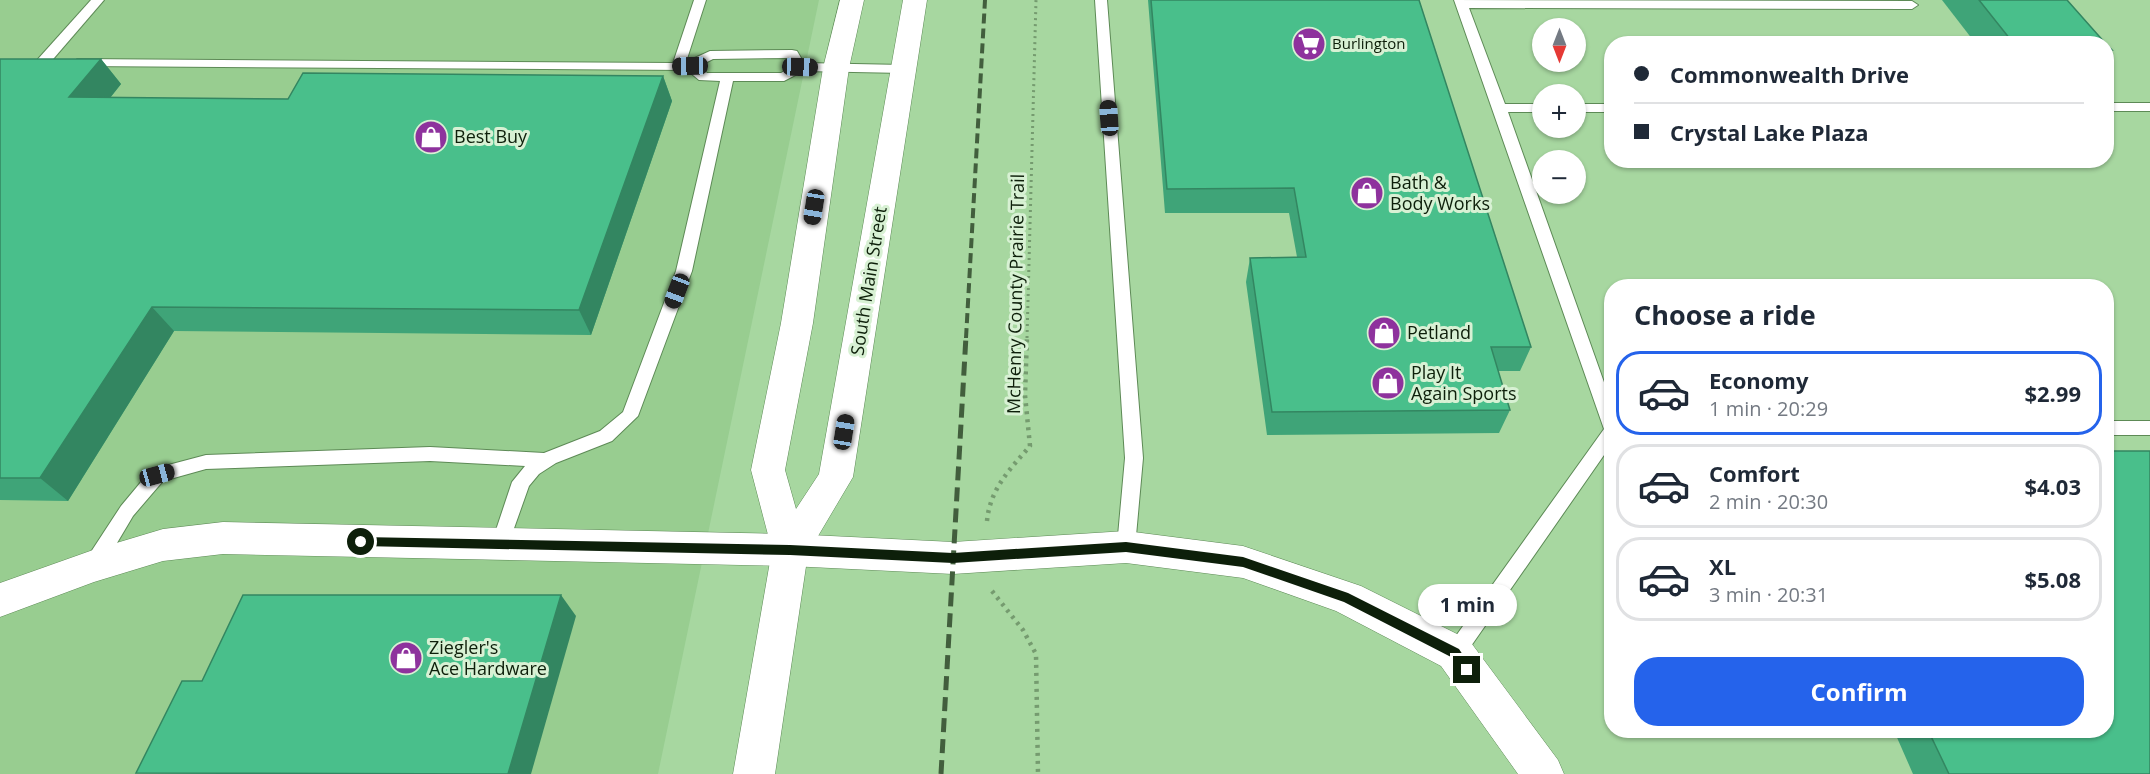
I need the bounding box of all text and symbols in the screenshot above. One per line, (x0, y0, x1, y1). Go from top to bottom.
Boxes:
north arrow (1532, 18, 1586, 72)
map controls (1532, 18, 1586, 204)
supermarket icon: Burlington (1291, 26, 1327, 62)
place label: Burlington (1332, 33, 1406, 53)
car (672, 57, 708, 75)
car (782, 57, 818, 77)
text: Commonwealth Drive (1670, 59, 1909, 89)
button: + (1532, 84, 1586, 138)
car (1099, 99, 1119, 137)
text: Crystal Lake Plaza (1670, 117, 1869, 147)
shop icon: Best Buy (413, 119, 449, 155)
place label: Best Buy (454, 124, 528, 148)
button: − (1532, 150, 1586, 204)
place label: Bath & Body Works (1390, 170, 1490, 215)
street label: McHenry County Prairie Trail (1001, 174, 1029, 414)
shop icon: Bath & Body Works (1349, 175, 1385, 211)
car (802, 188, 826, 226)
street label: South Main Street (844, 205, 892, 357)
car (662, 271, 692, 311)
text: Choose a ride (1634, 296, 1816, 333)
shop icon: Petland (1366, 315, 1402, 351)
place label: Petland (1407, 320, 1471, 344)
place label: Play It Again Sports (1411, 360, 1516, 405)
shop icon: Play It Again Sports (1370, 365, 1406, 401)
text: Economy (1709, 365, 1808, 395)
icon: car (1637, 366, 1691, 420)
text: $2.99 (2024, 378, 2081, 408)
text: 1 min · 20:29 (1709, 395, 1828, 422)
car (832, 413, 856, 451)
text: Comfort (1709, 458, 1800, 488)
icon: car (1637, 459, 1691, 513)
car (137, 462, 177, 488)
text: $4.03 (2024, 471, 2081, 501)
text: 2 min · 20:30 (1709, 488, 1828, 515)
route start (347, 528, 374, 555)
text: XL (1709, 551, 1736, 581)
icon: car (1637, 552, 1691, 606)
text: $5.08 (2024, 564, 2081, 594)
text: 3 min · 20:31 (1709, 581, 1828, 608)
callout: 1 min (1418, 583, 1516, 625)
text: 1 min (1440, 591, 1495, 618)
place label: Ziegler's Ace Hardware (429, 635, 547, 680)
shop icon: Ziegler's Ace Hardware (388, 640, 424, 676)
route end (1453, 656, 1480, 683)
button: Confirm (1634, 657, 2084, 726)

